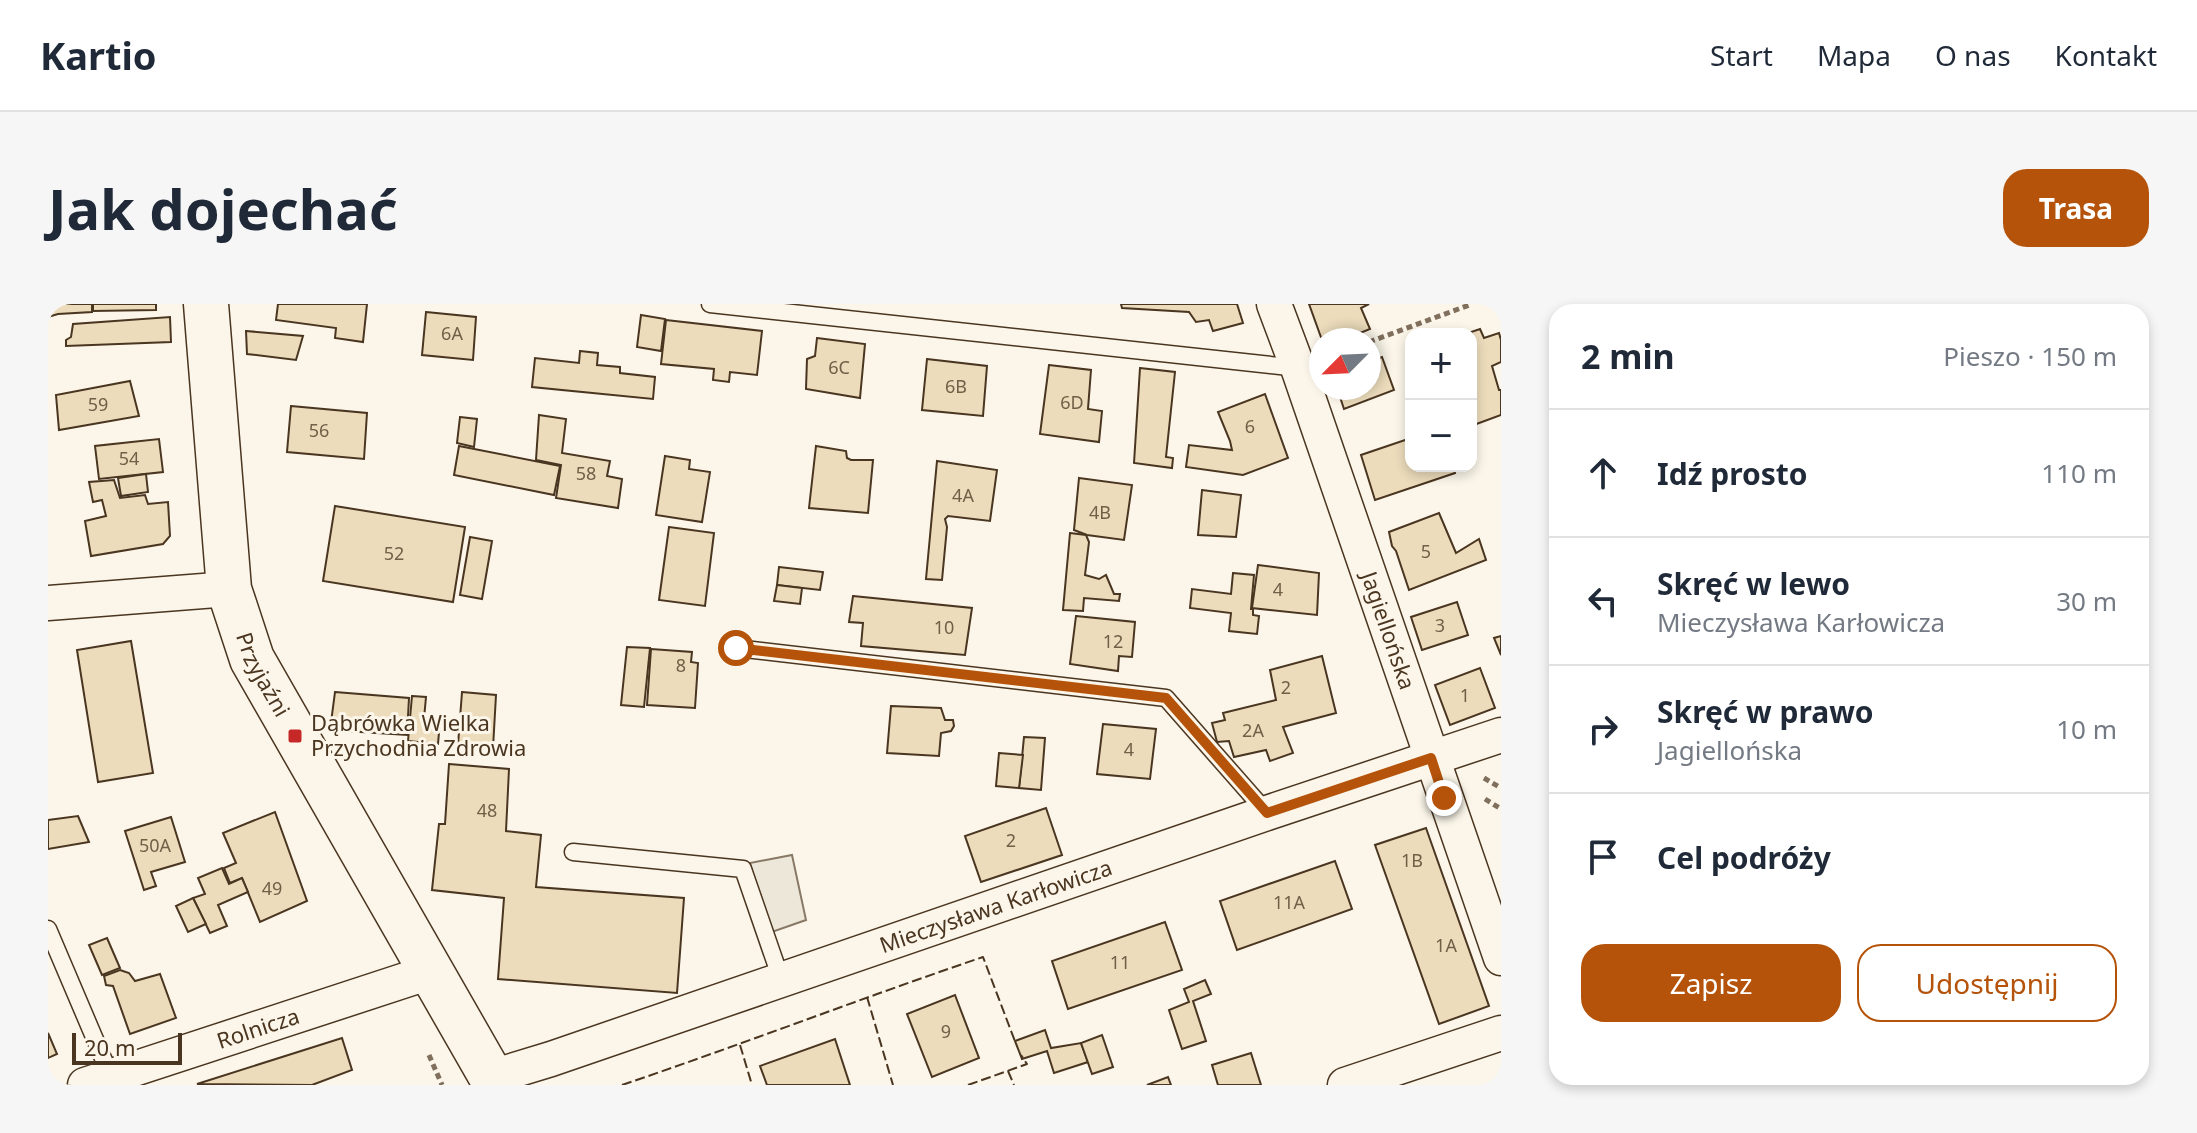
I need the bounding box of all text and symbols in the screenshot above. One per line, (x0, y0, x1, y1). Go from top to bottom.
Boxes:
text: Kartio (40, 29, 157, 81)
text: Start (1710, 36, 1773, 74)
text: Mapa (1817, 36, 1891, 74)
text: O nas (1935, 36, 2011, 74)
text: Kontakt (2055, 36, 2157, 74)
button: Trasa (2003, 169, 2149, 247)
text: Jak dojechać (48, 170, 398, 246)
house number: 6A (441, 321, 463, 345)
north arrow (1309, 328, 1381, 400)
map controls (1405, 328, 1477, 472)
button: + (1405, 328, 1477, 400)
text: 2 min (1581, 333, 1675, 379)
text: Pieszo · 150 m (1943, 338, 2117, 374)
house number: 6C (828, 355, 850, 379)
house number: 6B (945, 374, 967, 398)
house number: 6D (1060, 390, 1084, 414)
house number: 59 (88, 392, 108, 416)
button: − (1405, 400, 1477, 472)
house number: 6 (1245, 414, 1255, 438)
house number: 56 (309, 418, 329, 442)
house number: 54 (119, 446, 139, 470)
icon: ahead (1581, 451, 1625, 495)
text: Idź prosto (1657, 453, 1808, 494)
text: 110 m (2041, 455, 2117, 491)
house number: 58 (576, 461, 596, 485)
house number: 4A (952, 483, 974, 507)
house number: 4B (1089, 500, 1111, 524)
house number: 5 (1421, 539, 1431, 563)
house number: 52 (384, 541, 404, 565)
text: Skręć w lewo (1657, 563, 1850, 604)
street label: Jagiellońska (1354, 565, 1423, 693)
house number: 4 (1273, 577, 1283, 601)
icon: left (1581, 579, 1625, 623)
text: 30 m (2056, 583, 2117, 619)
text: Mieczysława Karłowicza (1657, 604, 1945, 640)
house number: 3 (1435, 613, 1445, 637)
house number: 10 (934, 615, 954, 639)
street label: Przyjaźni (230, 628, 298, 722)
house number: 12 (1103, 629, 1123, 653)
route start (718, 630, 754, 666)
house number: 8 (676, 653, 686, 677)
house number: 2 (1281, 675, 1291, 699)
house number: 1 (1460, 683, 1470, 707)
text: Skręć w prawo (1657, 691, 1874, 732)
place label: Dąbrówka Wielka Przychodnia Zdrowia (311, 707, 526, 762)
icon: right (1581, 707, 1625, 751)
text: 10 m (2056, 711, 2117, 747)
house number: 2A (1242, 718, 1264, 742)
marker: Dąbrówka Wielka Przychodnia Zdrowia (286, 727, 304, 745)
text: Jagiellońska (1657, 732, 1802, 768)
house number: 4 (1124, 737, 1134, 761)
route end (1426, 780, 1462, 816)
house number: 48 (477, 798, 497, 822)
house number: 2 (1006, 828, 1016, 852)
house number: 50A (139, 833, 172, 857)
icon: arrive (1581, 835, 1625, 879)
text: Cel podróży (1657, 837, 1831, 878)
house number: 1B (1401, 848, 1423, 872)
street label: Mieczysława Karłowicza (875, 851, 1116, 959)
house number: 49 (262, 876, 282, 900)
house number: 11A (1273, 890, 1306, 914)
house number: 1A (1435, 933, 1457, 957)
button: Zapisz (1581, 944, 1841, 1022)
button: Udostępnij (1857, 944, 2117, 1022)
house number: 11 (1110, 950, 1130, 974)
street label: Rolnicza (212, 1000, 303, 1055)
house number: 9 (941, 1019, 951, 1043)
scale bar (72, 1029, 182, 1065)
text: 20 m (84, 1032, 135, 1062)

